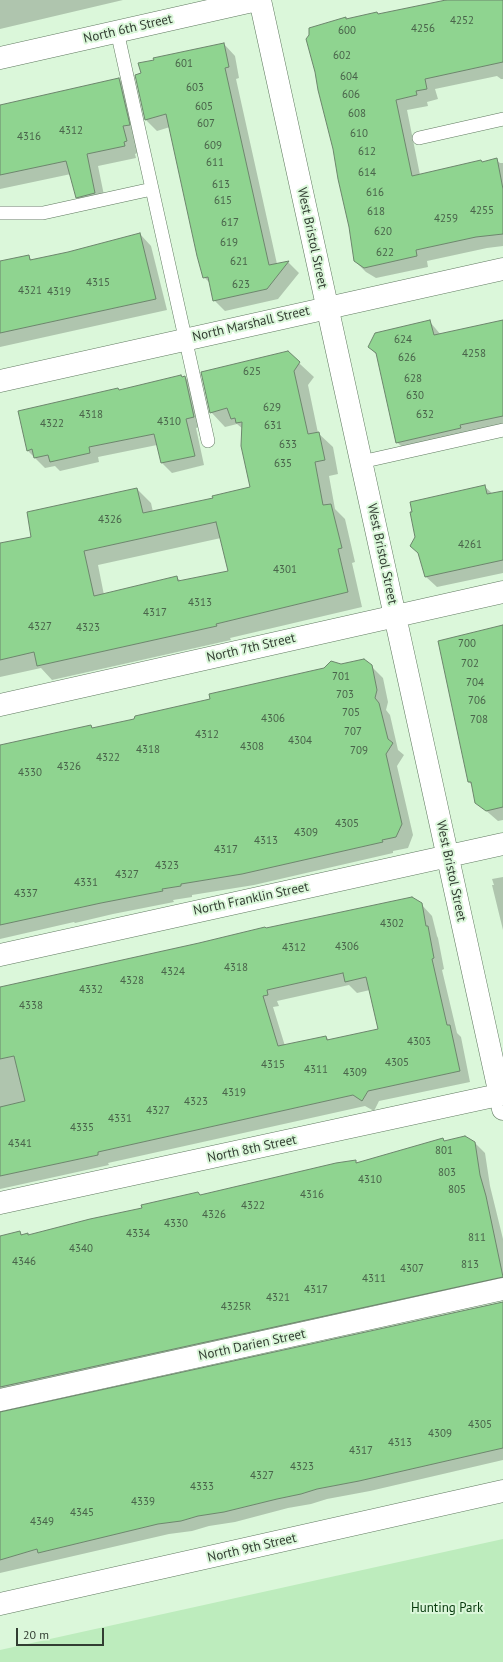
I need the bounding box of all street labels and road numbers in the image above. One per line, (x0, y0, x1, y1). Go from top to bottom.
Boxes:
street label: North 6th Street (82, 11, 174, 47)
street label: West Bristol Street (294, 186, 330, 290)
street label: North Marshall Street (191, 303, 311, 345)
street label: West Bristol Street (364, 502, 400, 606)
street label: North 7th Street (205, 630, 297, 666)
street label: West Bristol Street (433, 819, 469, 923)
street label: North Franklin Street (192, 879, 310, 919)
street label: North 8th Street (206, 1132, 298, 1166)
street label: North Darien Street (197, 1326, 307, 1364)
street label: North 9th Street (206, 1530, 298, 1566)

